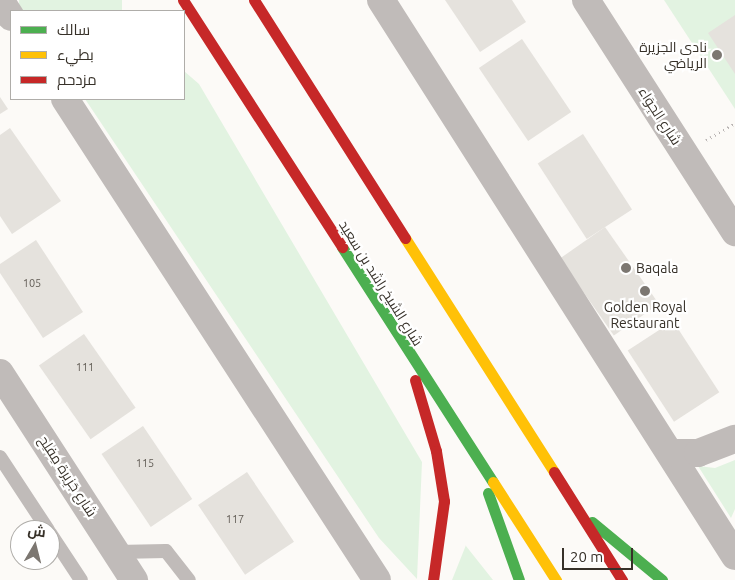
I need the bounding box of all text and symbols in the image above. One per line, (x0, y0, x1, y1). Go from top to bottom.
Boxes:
legend (10, 10, 185, 100)
text: سالك (57, 21, 90, 38)
place label: نادى الجزيرة الرياضي (639, 39, 707, 72)
text: بطيء (57, 46, 94, 63)
marker: نادى الجزيرة الرياضي (711, 49, 723, 61)
text: مزدحم (57, 71, 97, 88)
street label: شارع الجِوَاء (635, 84, 685, 148)
street label: شارع الشيخ راشد بن سعيد (336, 217, 426, 349)
place label: Baqala (636, 260, 678, 276)
marker: Baqala (620, 262, 632, 274)
house number: 105 (23, 276, 41, 290)
marker: Golden Royal Restaurant (639, 285, 651, 297)
place label: Golden Royal Restaurant (604, 299, 686, 332)
house number: 111 (76, 360, 94, 374)
street label: شارع جَزِيرة مِفلِح (35, 432, 101, 520)
house number: 115 (136, 456, 154, 470)
house number: 117 (226, 512, 244, 526)
north arrow (10, 520, 60, 570)
text: ش (27, 522, 47, 540)
scale bar (565, 538, 636, 570)
text: 20 m (570, 548, 603, 565)

